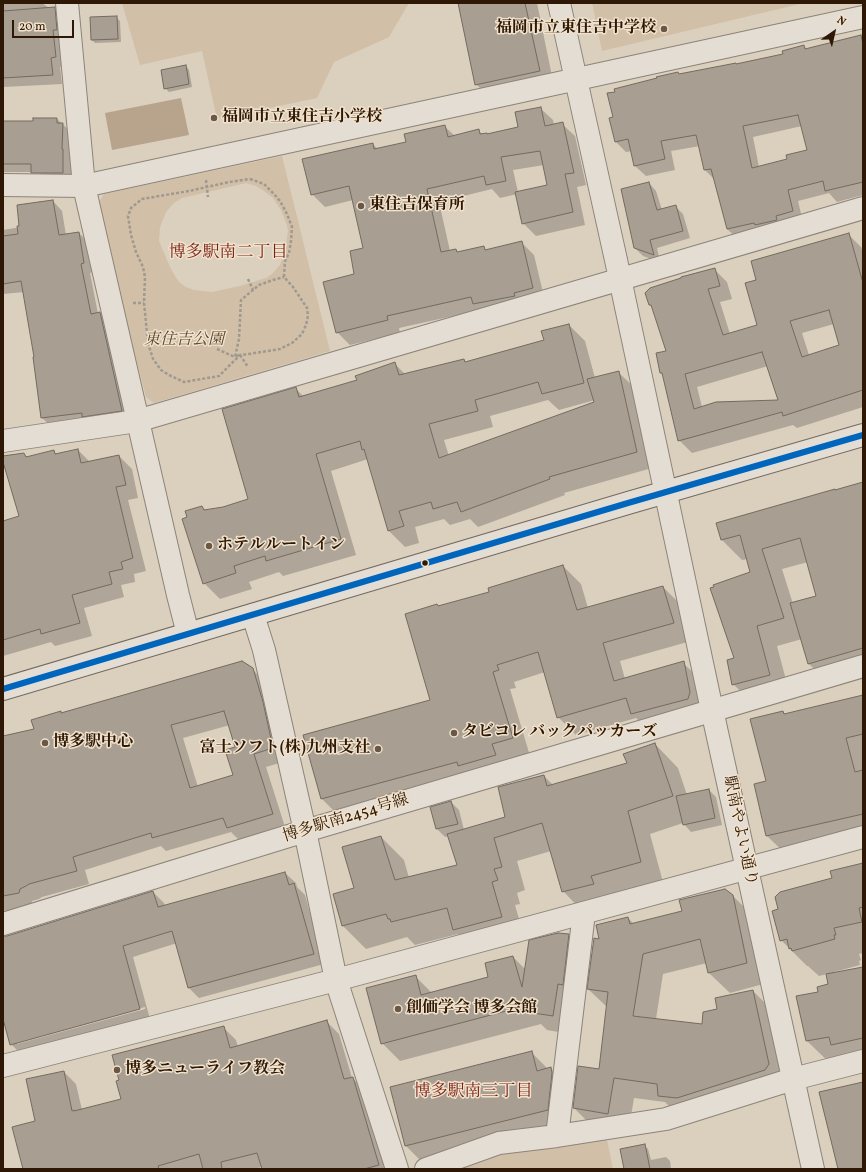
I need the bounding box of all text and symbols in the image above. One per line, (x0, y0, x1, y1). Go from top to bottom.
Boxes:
scale bar (14, 12, 76, 38)
north arrow (814, 12, 854, 52)
text: N (833, 13, 849, 30)
text: 20 m (19, 19, 46, 35)
place label: 福岡市立東住吉中学校 (496, 19, 656, 39)
marker: 福岡市立東住吉中学校 (659, 24, 669, 34)
place label: 福岡市立東住吉小学校 (222, 108, 382, 128)
marker: 福岡市立東住吉小学校 (209, 113, 219, 123)
place label: 東住吉保育所 (369, 196, 465, 216)
marker: 東住吉保育所 (356, 201, 366, 211)
district label: 博多駅南二丁目 (169, 244, 287, 264)
park label: 東住吉公園 (144, 331, 224, 351)
place label: ホテルルートイン (217, 536, 345, 556)
marker: ホテルルートイン (204, 541, 214, 551)
unlabelled marker (420, 558, 430, 568)
place label: タビコレ バックパッカーズ (462, 723, 657, 743)
marker: タビコレ バックパッカーズ (449, 728, 459, 738)
place label: 博多駅中心 (53, 733, 133, 753)
marker: 博多駅中心 (40, 738, 50, 748)
place label: 富士ソフト(株)九州支社 (200, 739, 370, 759)
marker: 富士ソフト(株)九州支社 (373, 744, 383, 754)
street label: 駅南やよい通り (718, 774, 760, 888)
street label: 博多駅南2454号線 (281, 791, 411, 847)
place label: 創価学会 博多会館 (406, 999, 537, 1019)
marker: 創価学会 博多会館 (393, 1004, 403, 1014)
place label: 博多ニューライフ教会 (125, 1060, 285, 1080)
marker: 博多ニューライフ教会 (112, 1065, 122, 1075)
district label: 博多駅南三丁目 (414, 1083, 532, 1103)

